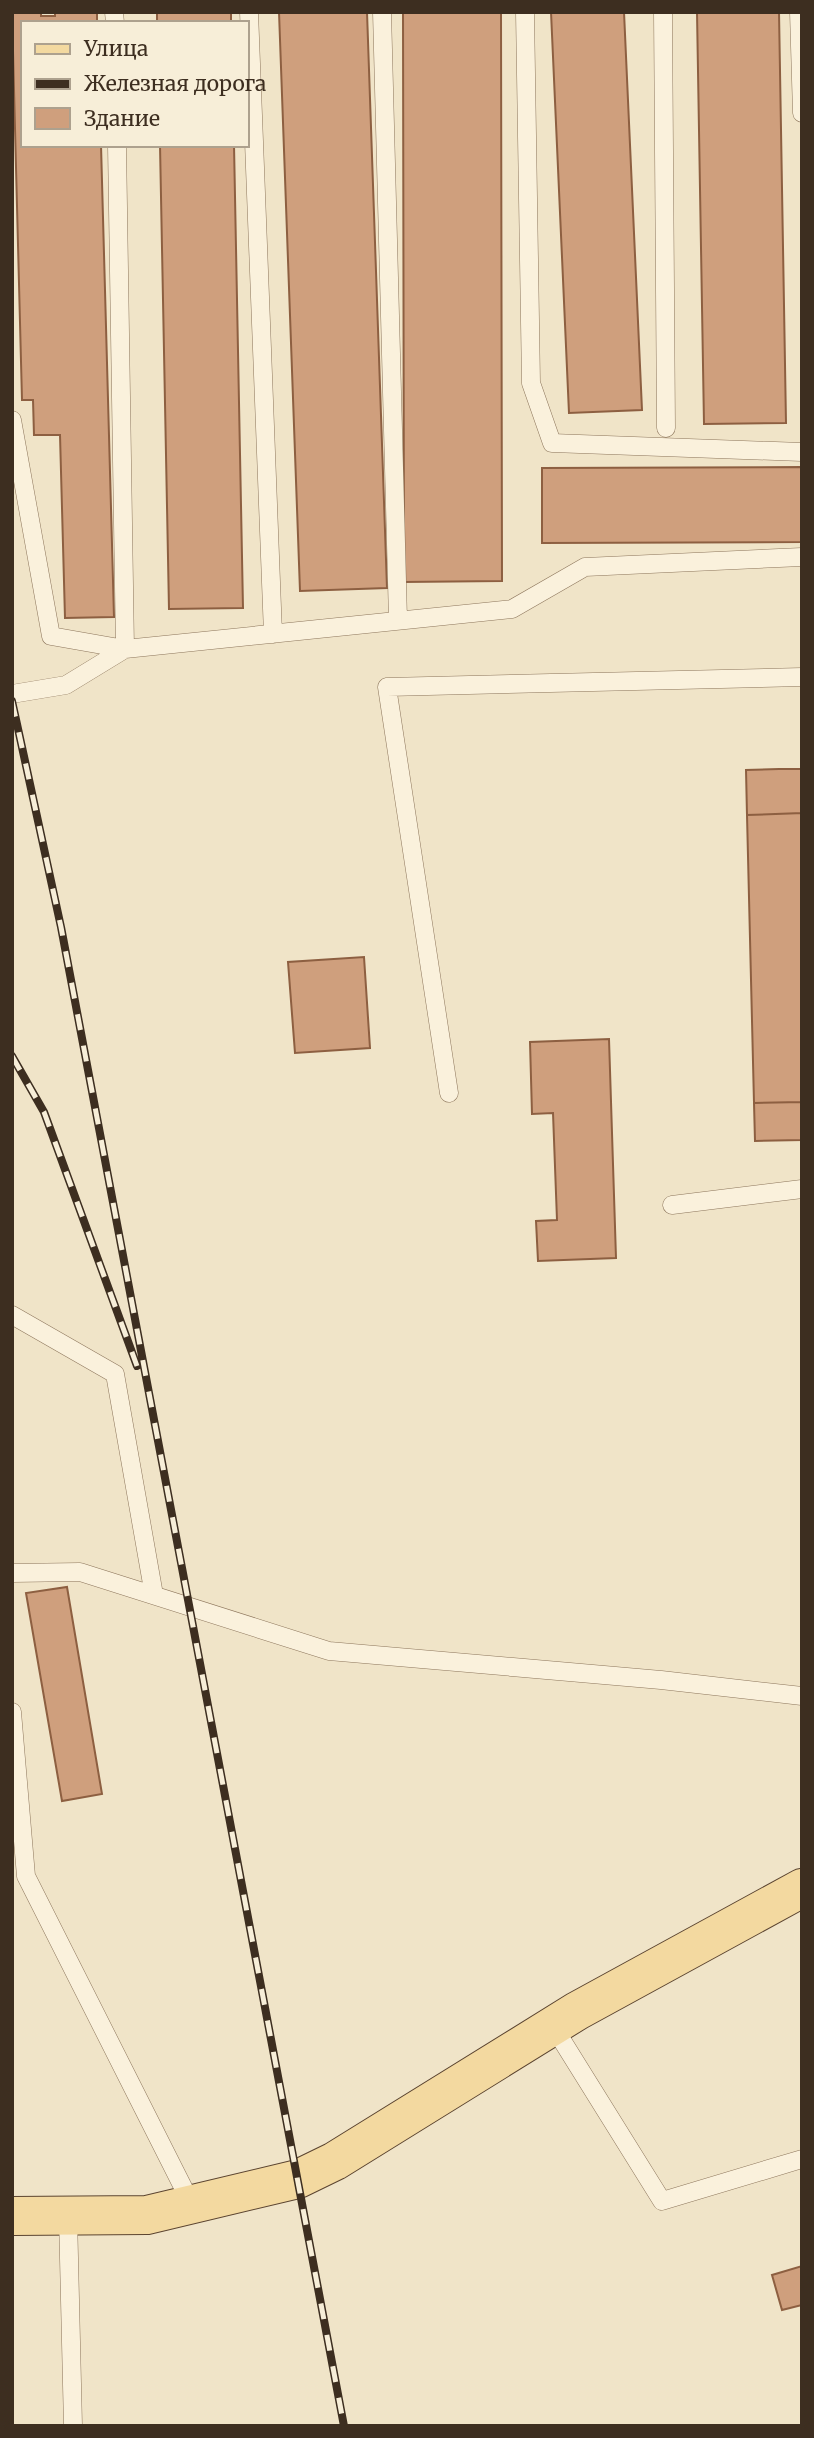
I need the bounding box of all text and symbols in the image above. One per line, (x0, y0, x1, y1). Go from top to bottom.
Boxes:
legend (21, 21, 248, 147)
text: Улица (83, 35, 148, 62)
text: Железная дорога (84, 70, 266, 97)
text: Здание (84, 105, 160, 132)

